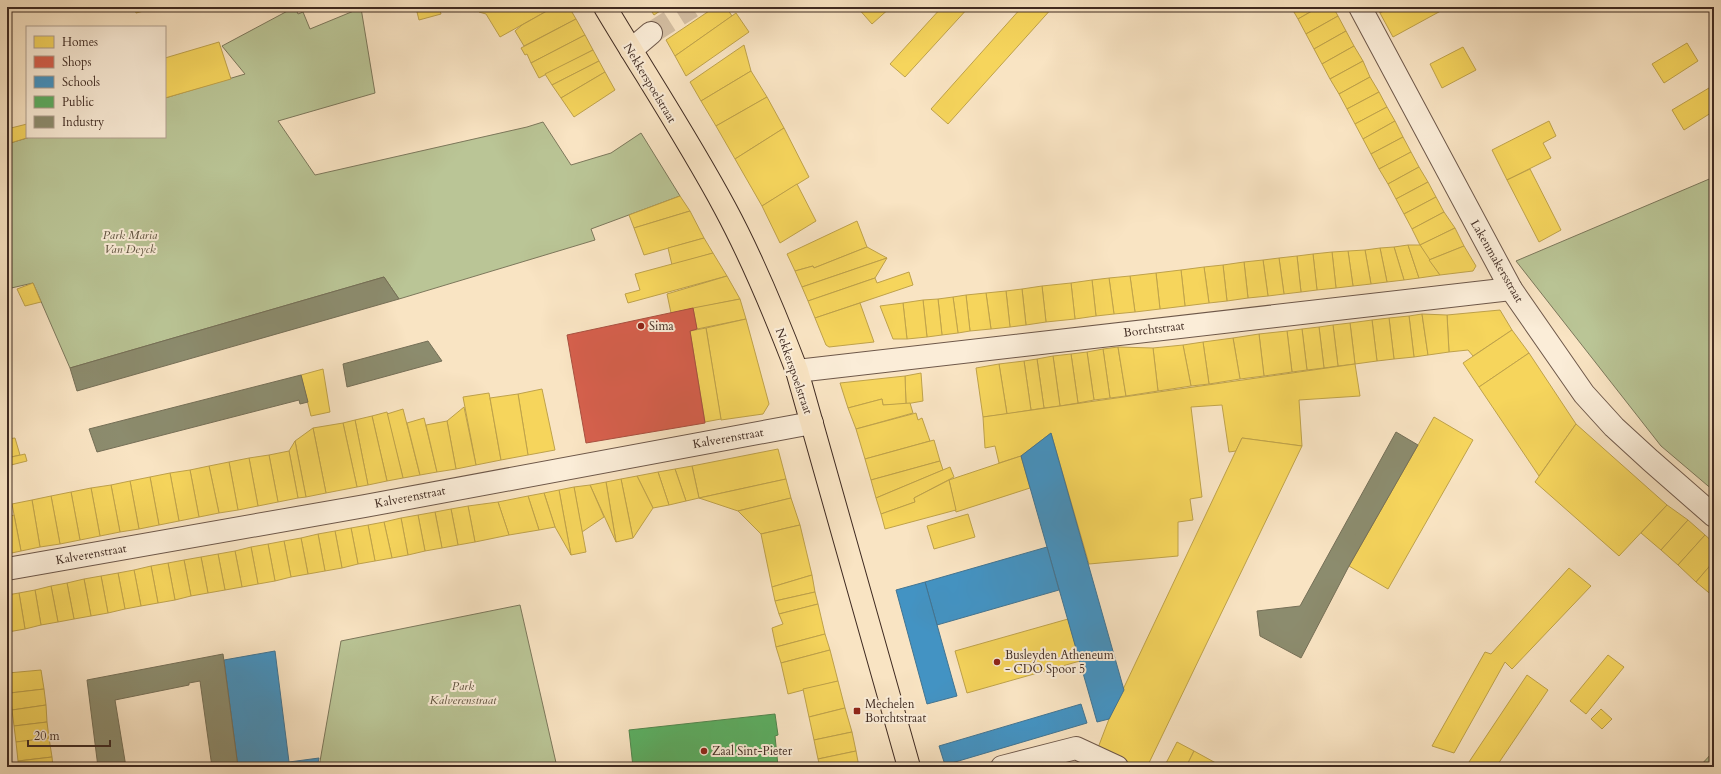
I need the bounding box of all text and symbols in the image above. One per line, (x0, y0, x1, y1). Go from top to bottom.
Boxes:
legend (26, 26, 166, 138)
text: Homes (62, 34, 98, 50)
street label: Nekkerspoelstraat (620, 40, 680, 126)
text: Shops (62, 54, 91, 70)
text: Schools (62, 74, 100, 90)
text: Public (62, 94, 95, 110)
text: Industry (62, 114, 105, 130)
street label: Lakenmakersstraat (1467, 217, 1527, 305)
park label: Park Maria Van Deyck (103, 227, 158, 257)
street label: Borchtstraat (1123, 317, 1186, 341)
place label: Sima (649, 318, 675, 334)
marker: Sima (636, 321, 646, 331)
street label: Nekkerspoelstraat (772, 326, 816, 416)
street label: Kalverenstraat (691, 424, 765, 452)
street label: Kalverenstraat (373, 482, 447, 512)
street label: Kalverenstraat (54, 540, 128, 568)
place label: Busleyden Atheneum - CDO Spoor 5 (1005, 647, 1115, 677)
marker: Busleyden Atheneum - CDO Spoor 5 (992, 657, 1002, 667)
park label: Park Kalverenstraat (430, 678, 497, 708)
place label: Mechelen Borchtstraat (865, 696, 926, 726)
marker: Mechelen Borchtstraat (852, 706, 862, 716)
scale bar (28, 722, 110, 748)
text: 20 m (34, 728, 61, 744)
place label: Zaal Sint-Pieter (712, 743, 793, 759)
marker: Zaal Sint-Pieter (699, 746, 709, 756)

